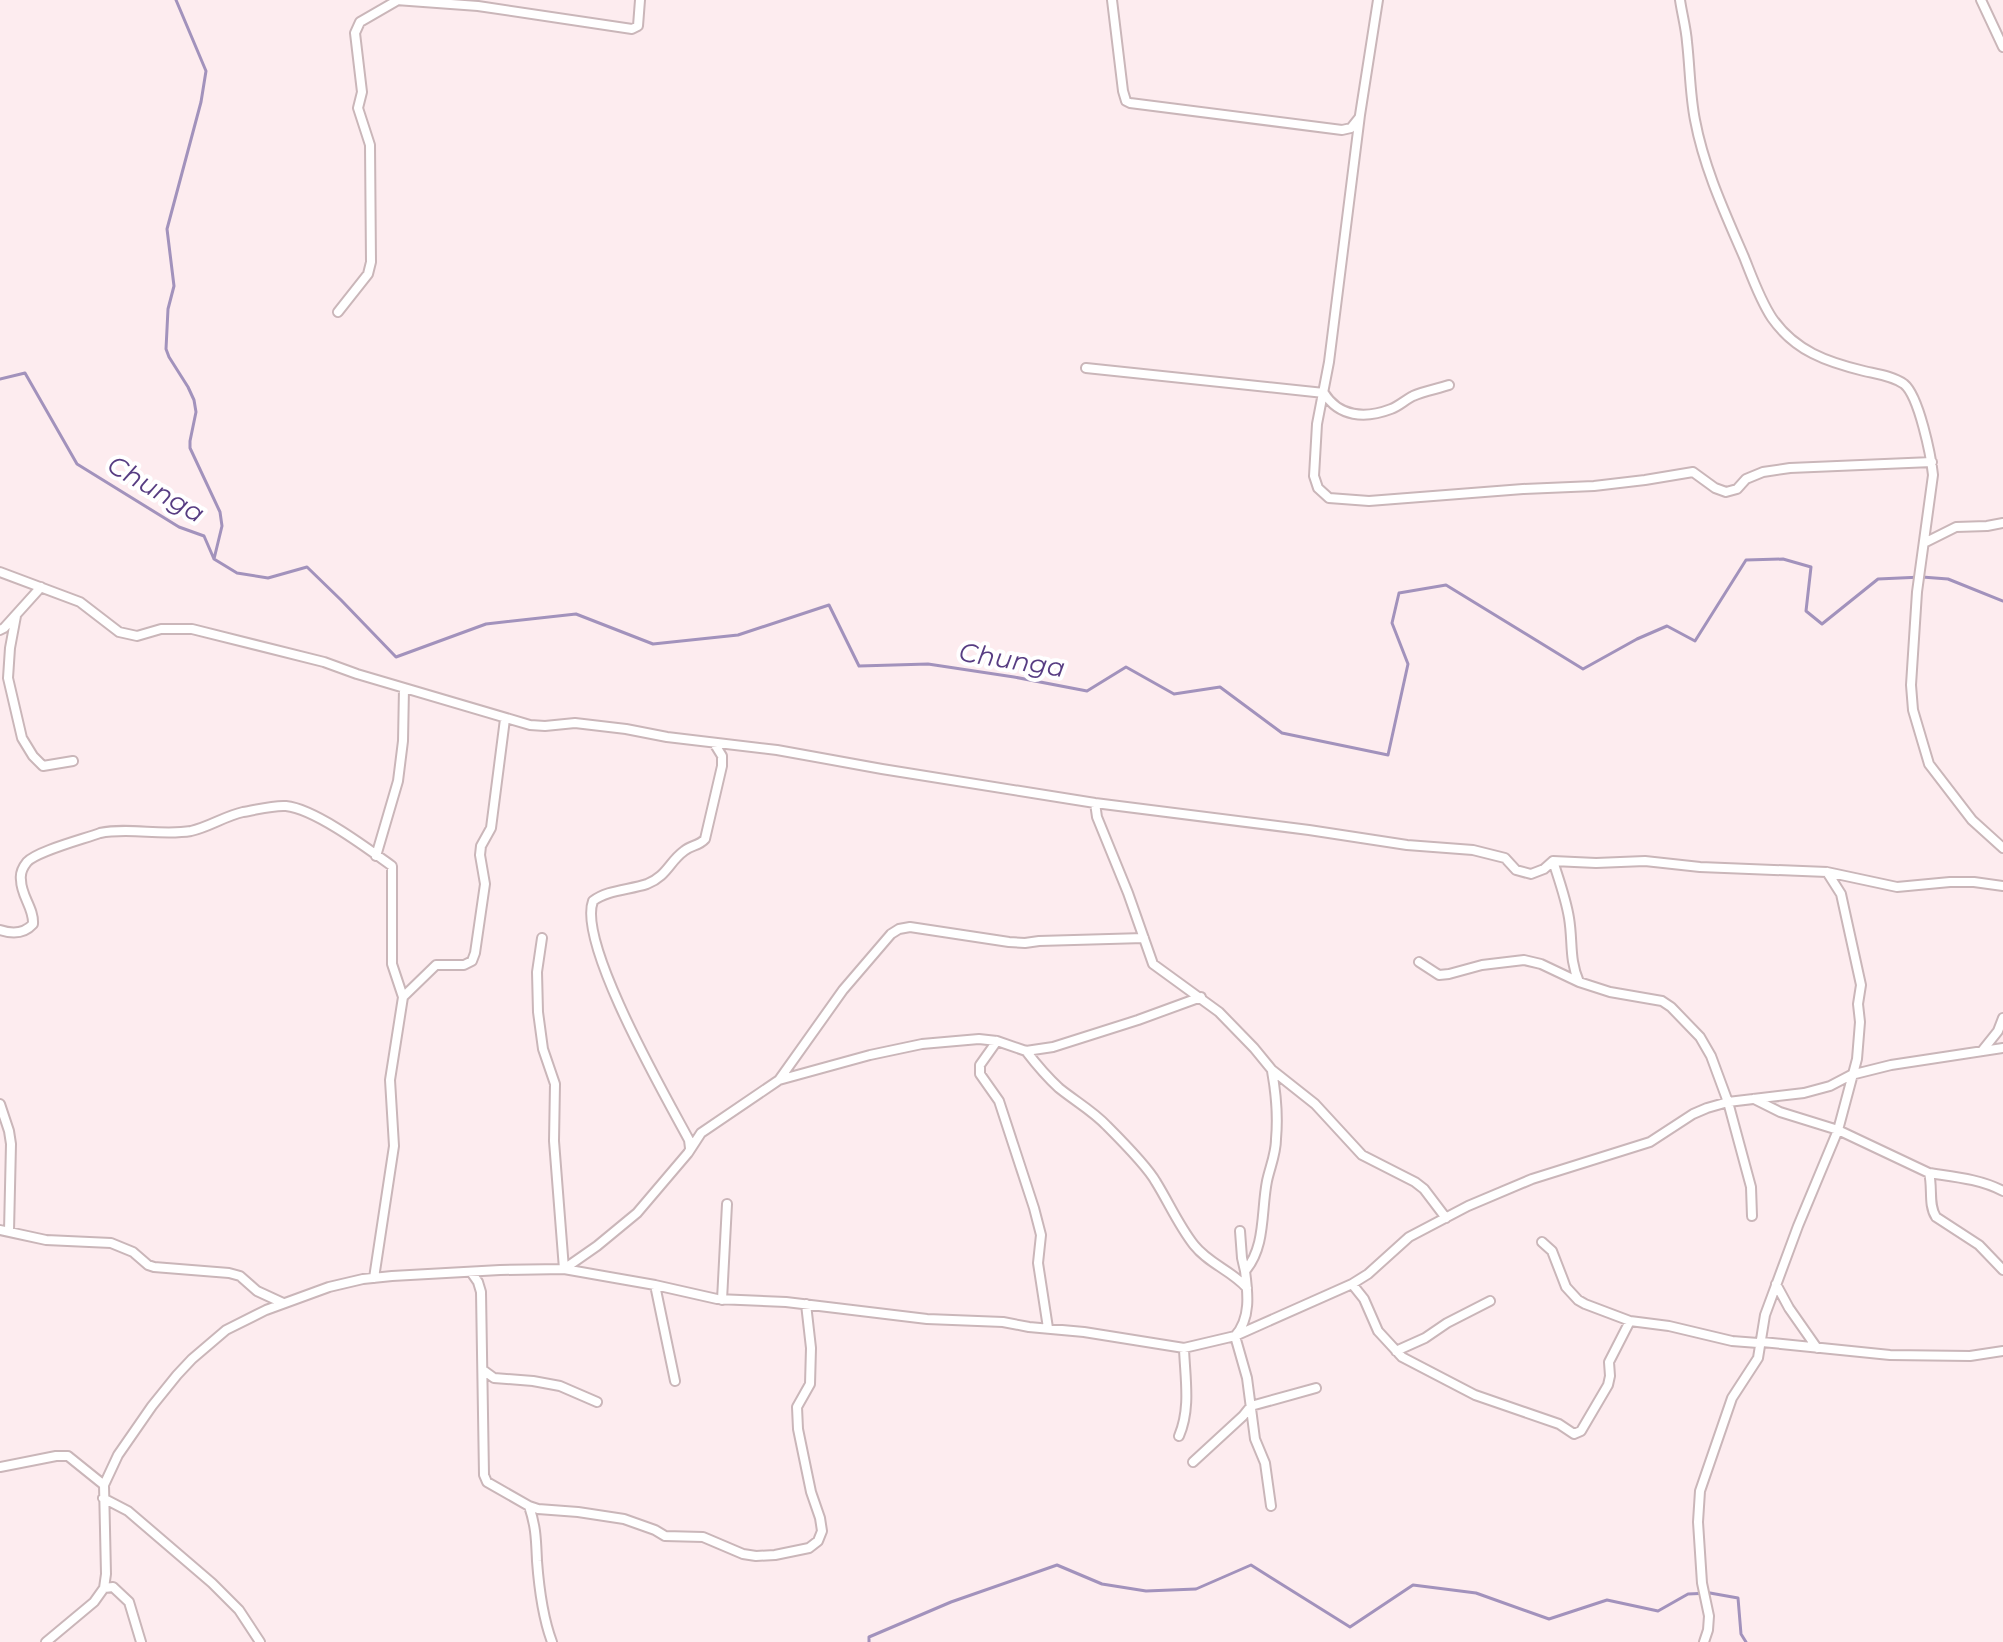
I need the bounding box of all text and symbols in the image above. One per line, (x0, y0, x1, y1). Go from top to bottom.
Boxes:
water label: Chunga (102, 448, 210, 530)
water label: Chunga (957, 636, 1067, 684)

